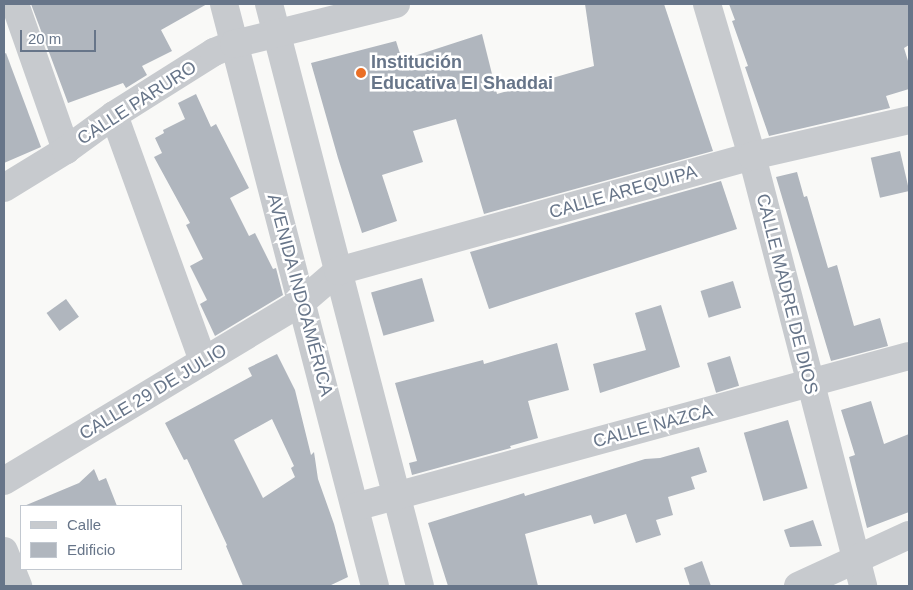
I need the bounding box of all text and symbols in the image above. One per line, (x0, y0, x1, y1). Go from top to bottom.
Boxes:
scale bar (22, 20, 99, 52)
text: 20 m (28, 30, 61, 47)
place label: Institución Educativa El Shaddai (371, 52, 553, 94)
street label: CALLE PARURO (73, 56, 201, 150)
marker: Institución Educativa El Shaddai (355, 67, 367, 79)
street label: CALLE AREQUIPA (546, 160, 700, 224)
street label: AVENIDA INDOAMÉRICA (262, 191, 338, 399)
street label: CALLE MADRE DE DIOS (752, 191, 822, 397)
street label: CALLE 29 DE JULIO (75, 339, 231, 445)
street label: CALLE NAZCA (591, 400, 715, 452)
legend (20, 505, 182, 570)
text: Calle (67, 516, 101, 533)
text: Edificio (67, 541, 115, 558)

